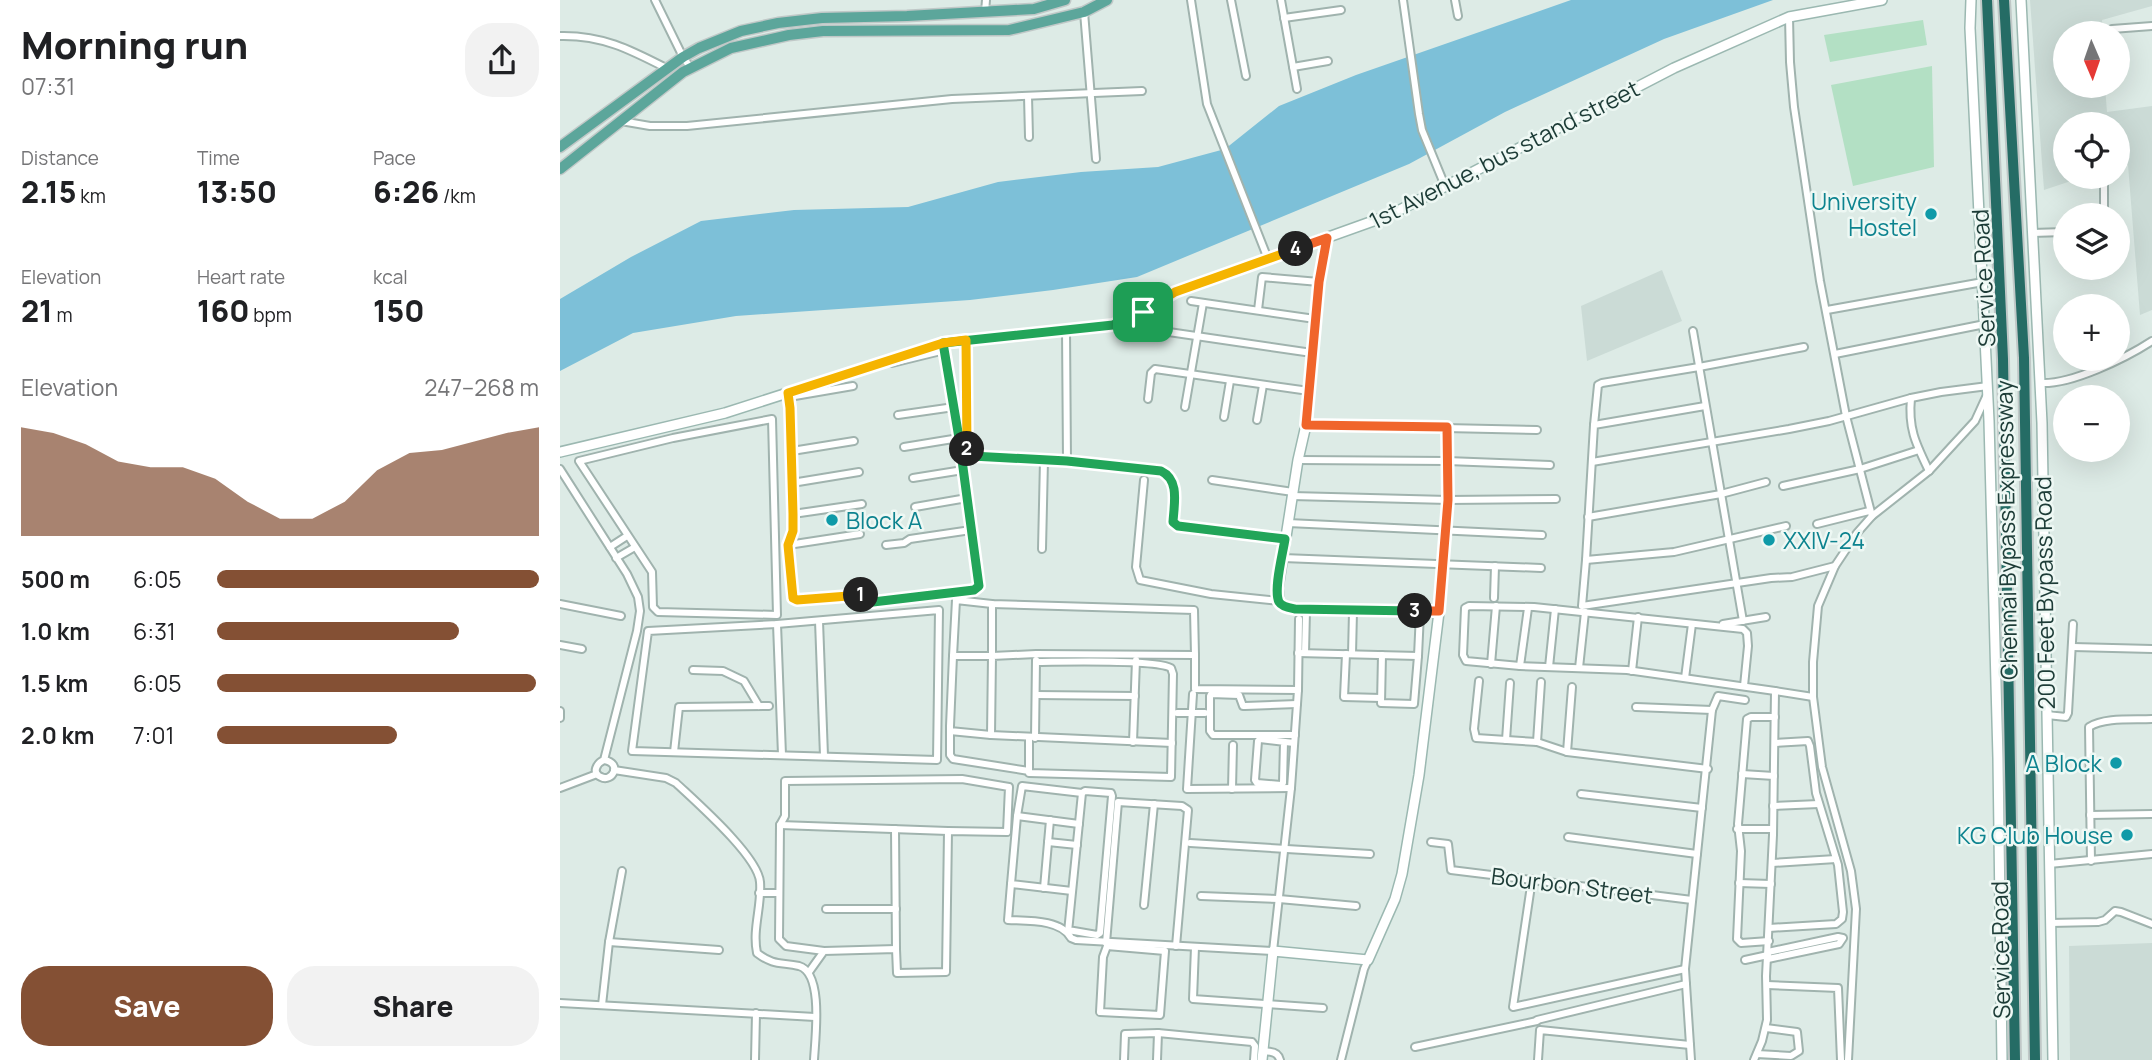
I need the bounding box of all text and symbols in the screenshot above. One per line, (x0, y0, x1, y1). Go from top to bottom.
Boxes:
text: Morning run (21, 18, 248, 70)
north arrow (2053, 21, 2130, 98)
map controls (2053, 21, 2130, 462)
button: share (465, 23, 539, 97)
text: 07:31 (21, 70, 75, 102)
street label: 1st Avenue, bus stand street (1363, 72, 1645, 236)
button: locate (2053, 112, 2130, 189)
text: Distance (21, 145, 99, 171)
text: Time (197, 145, 240, 171)
text: Pace (373, 145, 416, 171)
text: 2.15 (21, 171, 76, 212)
text: 13:50 (197, 171, 277, 212)
text: 6:26 (373, 171, 439, 212)
text: km (76, 183, 106, 209)
text: /km (439, 183, 476, 209)
place label: University Hostel (1811, 185, 1917, 243)
button: layers (2053, 203, 2130, 280)
marker: University Hostel (1923, 206, 1939, 222)
street label: Service Road (1963, 208, 2003, 348)
pin: 4 (1278, 232, 1314, 266)
text: 4 (1290, 235, 1301, 261)
text: Elevation (21, 264, 101, 290)
text: Heart rate (197, 264, 285, 290)
text: kcal (373, 264, 408, 290)
pin (1113, 282, 1173, 342)
text: 21 (21, 290, 53, 331)
text: 160 (197, 290, 250, 331)
text: 150 (373, 290, 425, 331)
icon: arrive (1124, 293, 1162, 331)
button: + (2053, 294, 2130, 371)
text: m (53, 302, 73, 328)
text: bpm (250, 302, 292, 328)
text: Elevation (21, 371, 118, 403)
text: 247–268 m (424, 371, 539, 403)
street label: Chennai Bypass Expressway (1987, 380, 2025, 680)
button: − (2053, 385, 2130, 462)
pin: 2 (950, 432, 984, 466)
text: 2 (961, 435, 972, 461)
street label: 200 Feet Bypass Road (2026, 476, 2062, 710)
place label: Block A (846, 504, 923, 536)
marker: Block A (824, 512, 840, 528)
place label: XXIV-24 (1783, 524, 1865, 556)
marker: XXIV-24 (1761, 532, 1777, 548)
text: 500 m (21, 563, 90, 595)
text: 6:05 (133, 563, 181, 595)
pin: 1 (844, 578, 878, 612)
text: 1 (856, 581, 865, 607)
pin: 3 (1398, 594, 1432, 628)
text: 3 (1409, 597, 1420, 623)
text: 1.0 km (21, 615, 90, 647)
text: 6:31 (133, 615, 176, 647)
text: 1.5 km (21, 667, 88, 699)
text: 6:05 (133, 667, 181, 699)
text: 2.0 km (21, 719, 94, 751)
text: 7:01 (133, 719, 174, 751)
place label: A Block (2026, 747, 2103, 779)
marker: A Block (2108, 755, 2124, 771)
place label: KG Club House (1957, 819, 2113, 851)
marker: KG Club House (2119, 827, 2135, 843)
street label: Bourbon Street (1489, 859, 1655, 911)
street label: Service Road (1983, 881, 2017, 1019)
button: Save (21, 966, 273, 1046)
button: Share (287, 966, 539, 1046)

